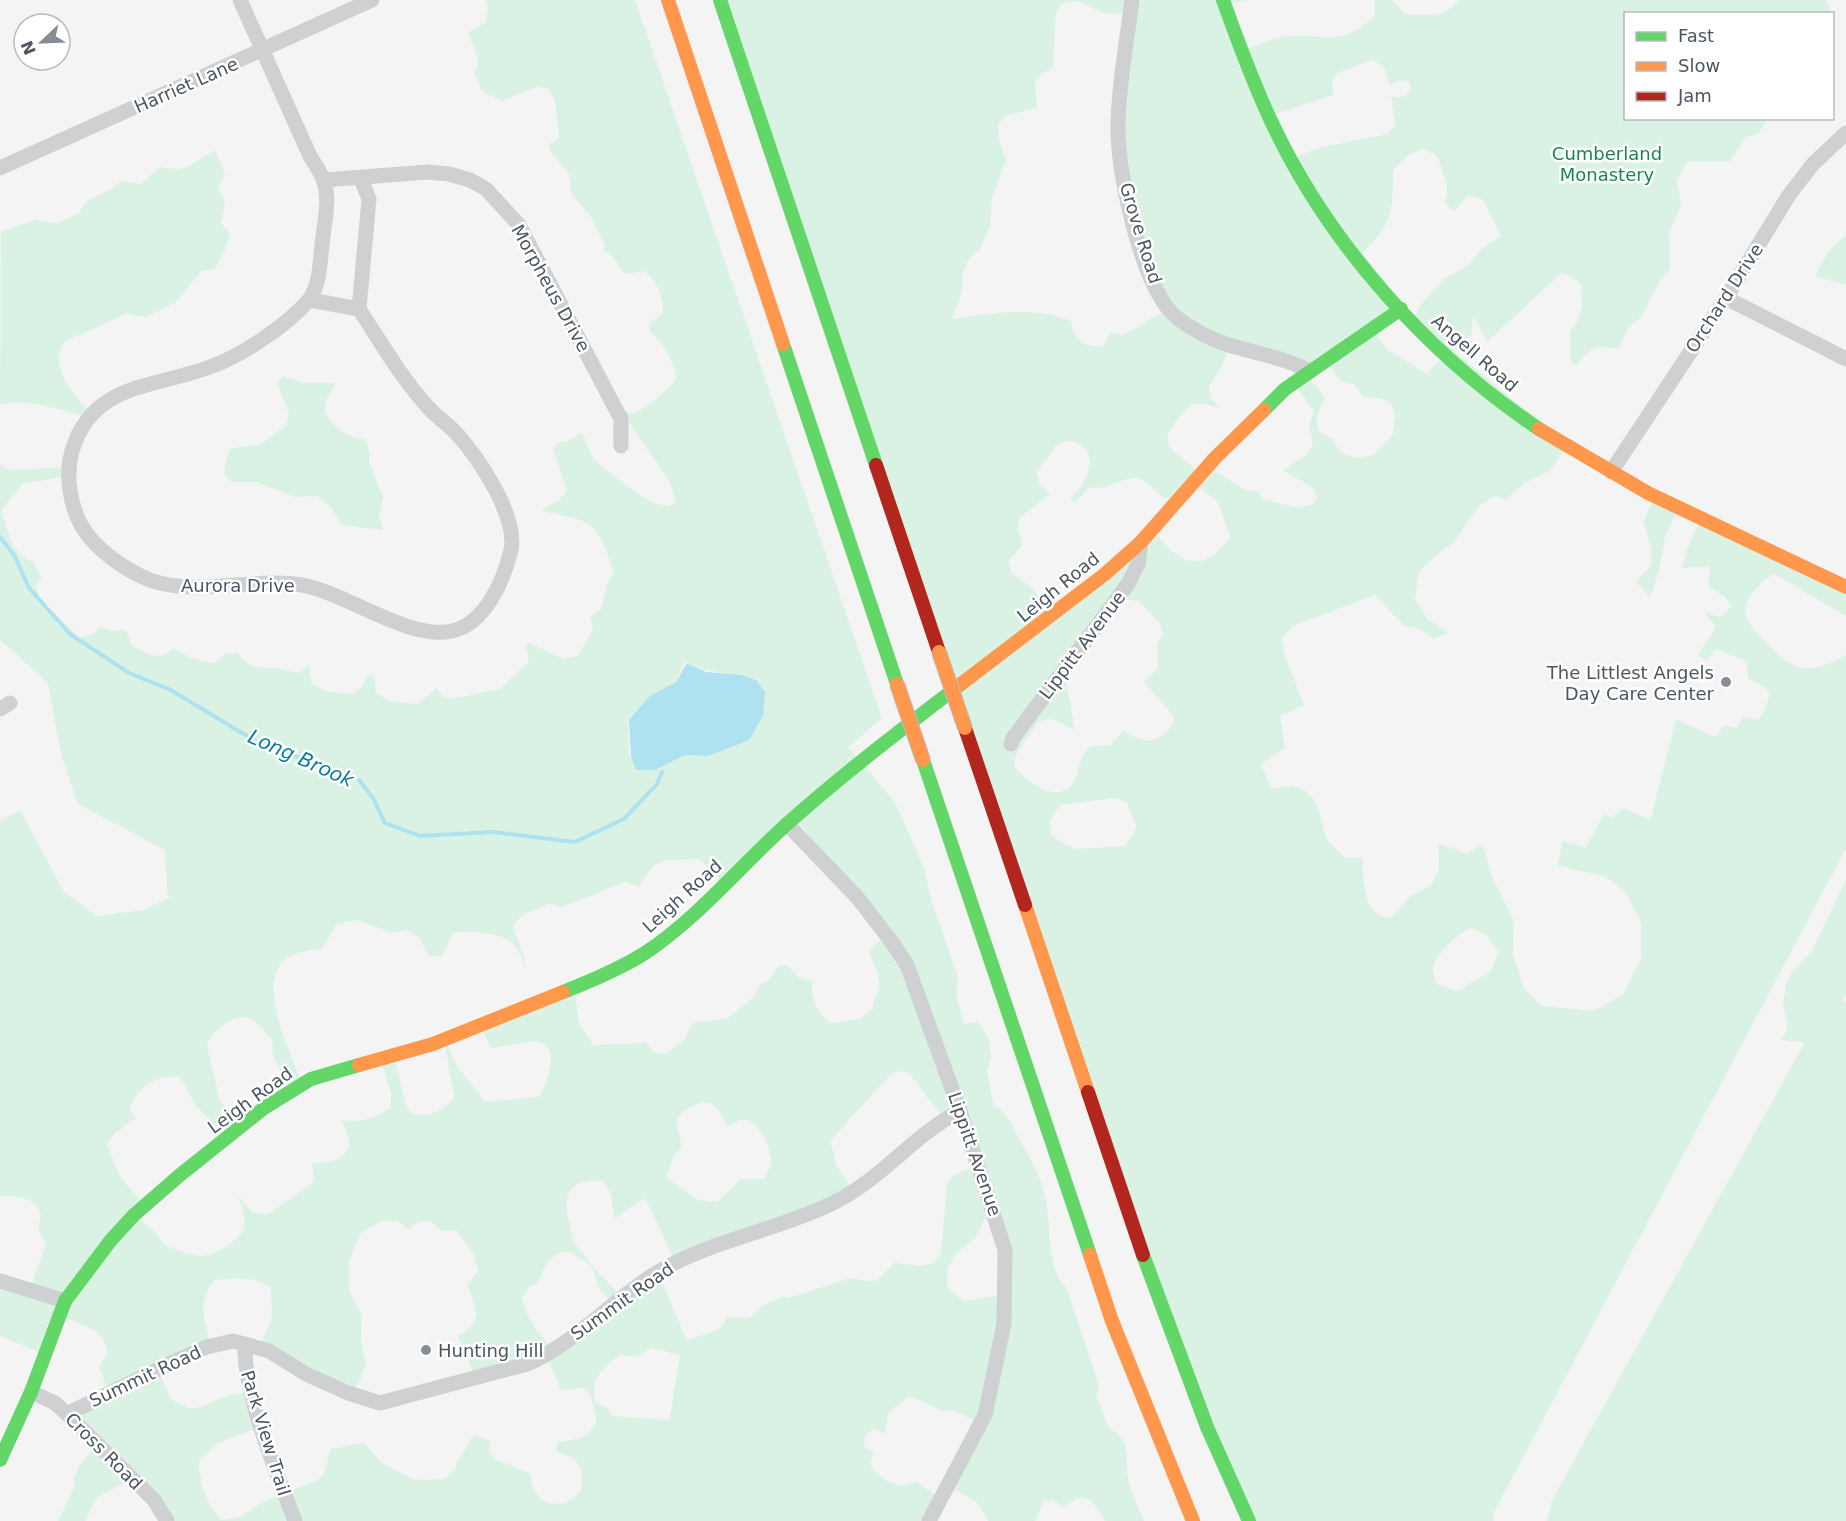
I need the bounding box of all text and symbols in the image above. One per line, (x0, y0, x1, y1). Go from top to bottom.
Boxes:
north arrow (12, 12, 72, 72)
legend (1624, 12, 1834, 120)
text: Fast (1678, 25, 1714, 46)
text: N (17, 38, 40, 58)
street label: Harriet Lane (131, 53, 241, 117)
text: Slow (1678, 55, 1720, 76)
text: Jam (1677, 85, 1712, 106)
park label: Cumberland Monastery (1552, 143, 1662, 185)
street label: Grove Road (1116, 180, 1166, 286)
street label: Morpheus Drive (507, 221, 595, 355)
street label: Orchard Drive (1681, 240, 1767, 356)
street label: Angell Road (1428, 310, 1522, 396)
street label: Leigh Road (1013, 548, 1103, 626)
street label: Aurora Drive (181, 575, 295, 596)
street label: Lippitt Avenue (1035, 587, 1129, 703)
place label: The Littlest Angels Day Care Center (1546, 662, 1715, 704)
marker: The Littlest Angels Day Care Center (1719, 675, 1733, 689)
water label: Long Brook (244, 724, 359, 793)
street label: Leigh Road (638, 855, 726, 937)
street label: Leigh Road (204, 1062, 296, 1138)
street label: Lippitt Avenue (944, 1089, 1006, 1219)
street label: Summit Road (566, 1258, 678, 1344)
place label: Hunting Hill (438, 1340, 544, 1361)
street label: Summit Road (86, 1341, 204, 1411)
marker: Hunting Hill (419, 1343, 433, 1357)
street label: Park View Trail (237, 1368, 295, 1498)
street label: Cross Road (61, 1408, 147, 1494)

